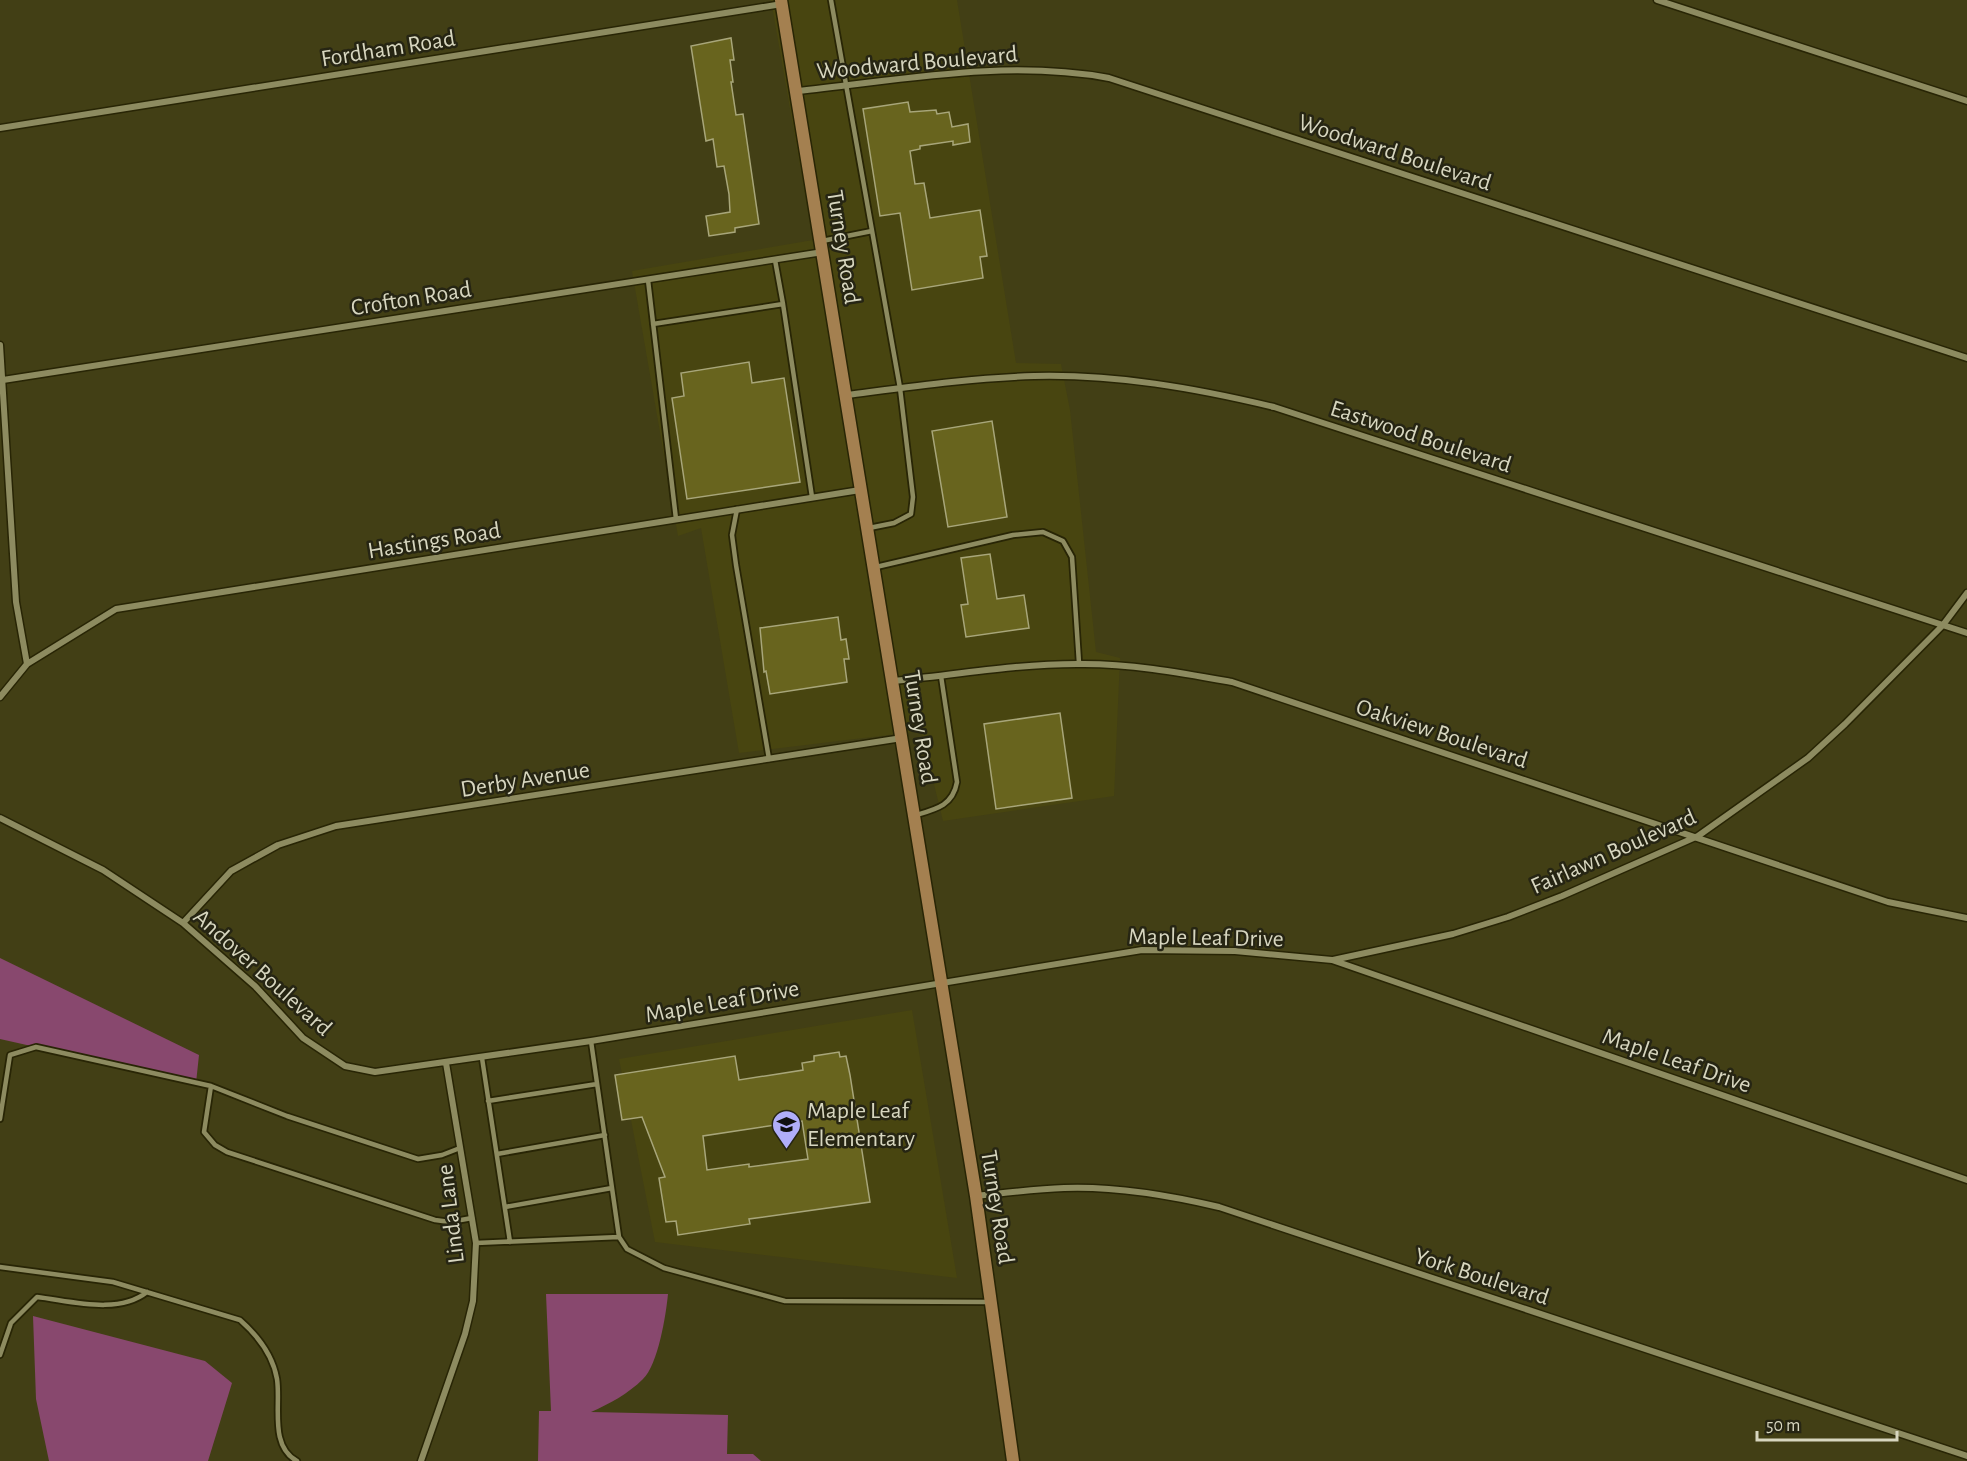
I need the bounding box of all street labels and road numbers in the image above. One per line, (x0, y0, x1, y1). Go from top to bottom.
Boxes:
street label: Fordham Road (319, 27, 457, 71)
street label: Woodward Boulevard (816, 42, 1019, 84)
street label: Woodward Boulevard (1295, 110, 1494, 196)
street label: Turney Road (822, 188, 864, 306)
street label: Crofton Road (349, 278, 473, 320)
street label: Eastwood Boulevard (1327, 396, 1514, 478)
street label: Hastings Road (366, 519, 502, 563)
street label: Turney Road (899, 668, 941, 786)
street label: Oakview Boulevard (1353, 695, 1530, 773)
street label: Derby Avenue (459, 758, 591, 802)
street label: Fairlawn Boulevard (1527, 805, 1700, 899)
street label: Andover Boulevard (189, 905, 336, 1041)
street label: Maple Leaf Drive (1128, 925, 1284, 951)
street label: Maple Leaf Drive (643, 977, 801, 1027)
street label: Maple Leaf Drive (1599, 1024, 1754, 1098)
street label: Turney Road (976, 1148, 1018, 1266)
street label: Linda Lane (433, 1163, 469, 1265)
street label: York Boulevard (1411, 1244, 1552, 1310)

